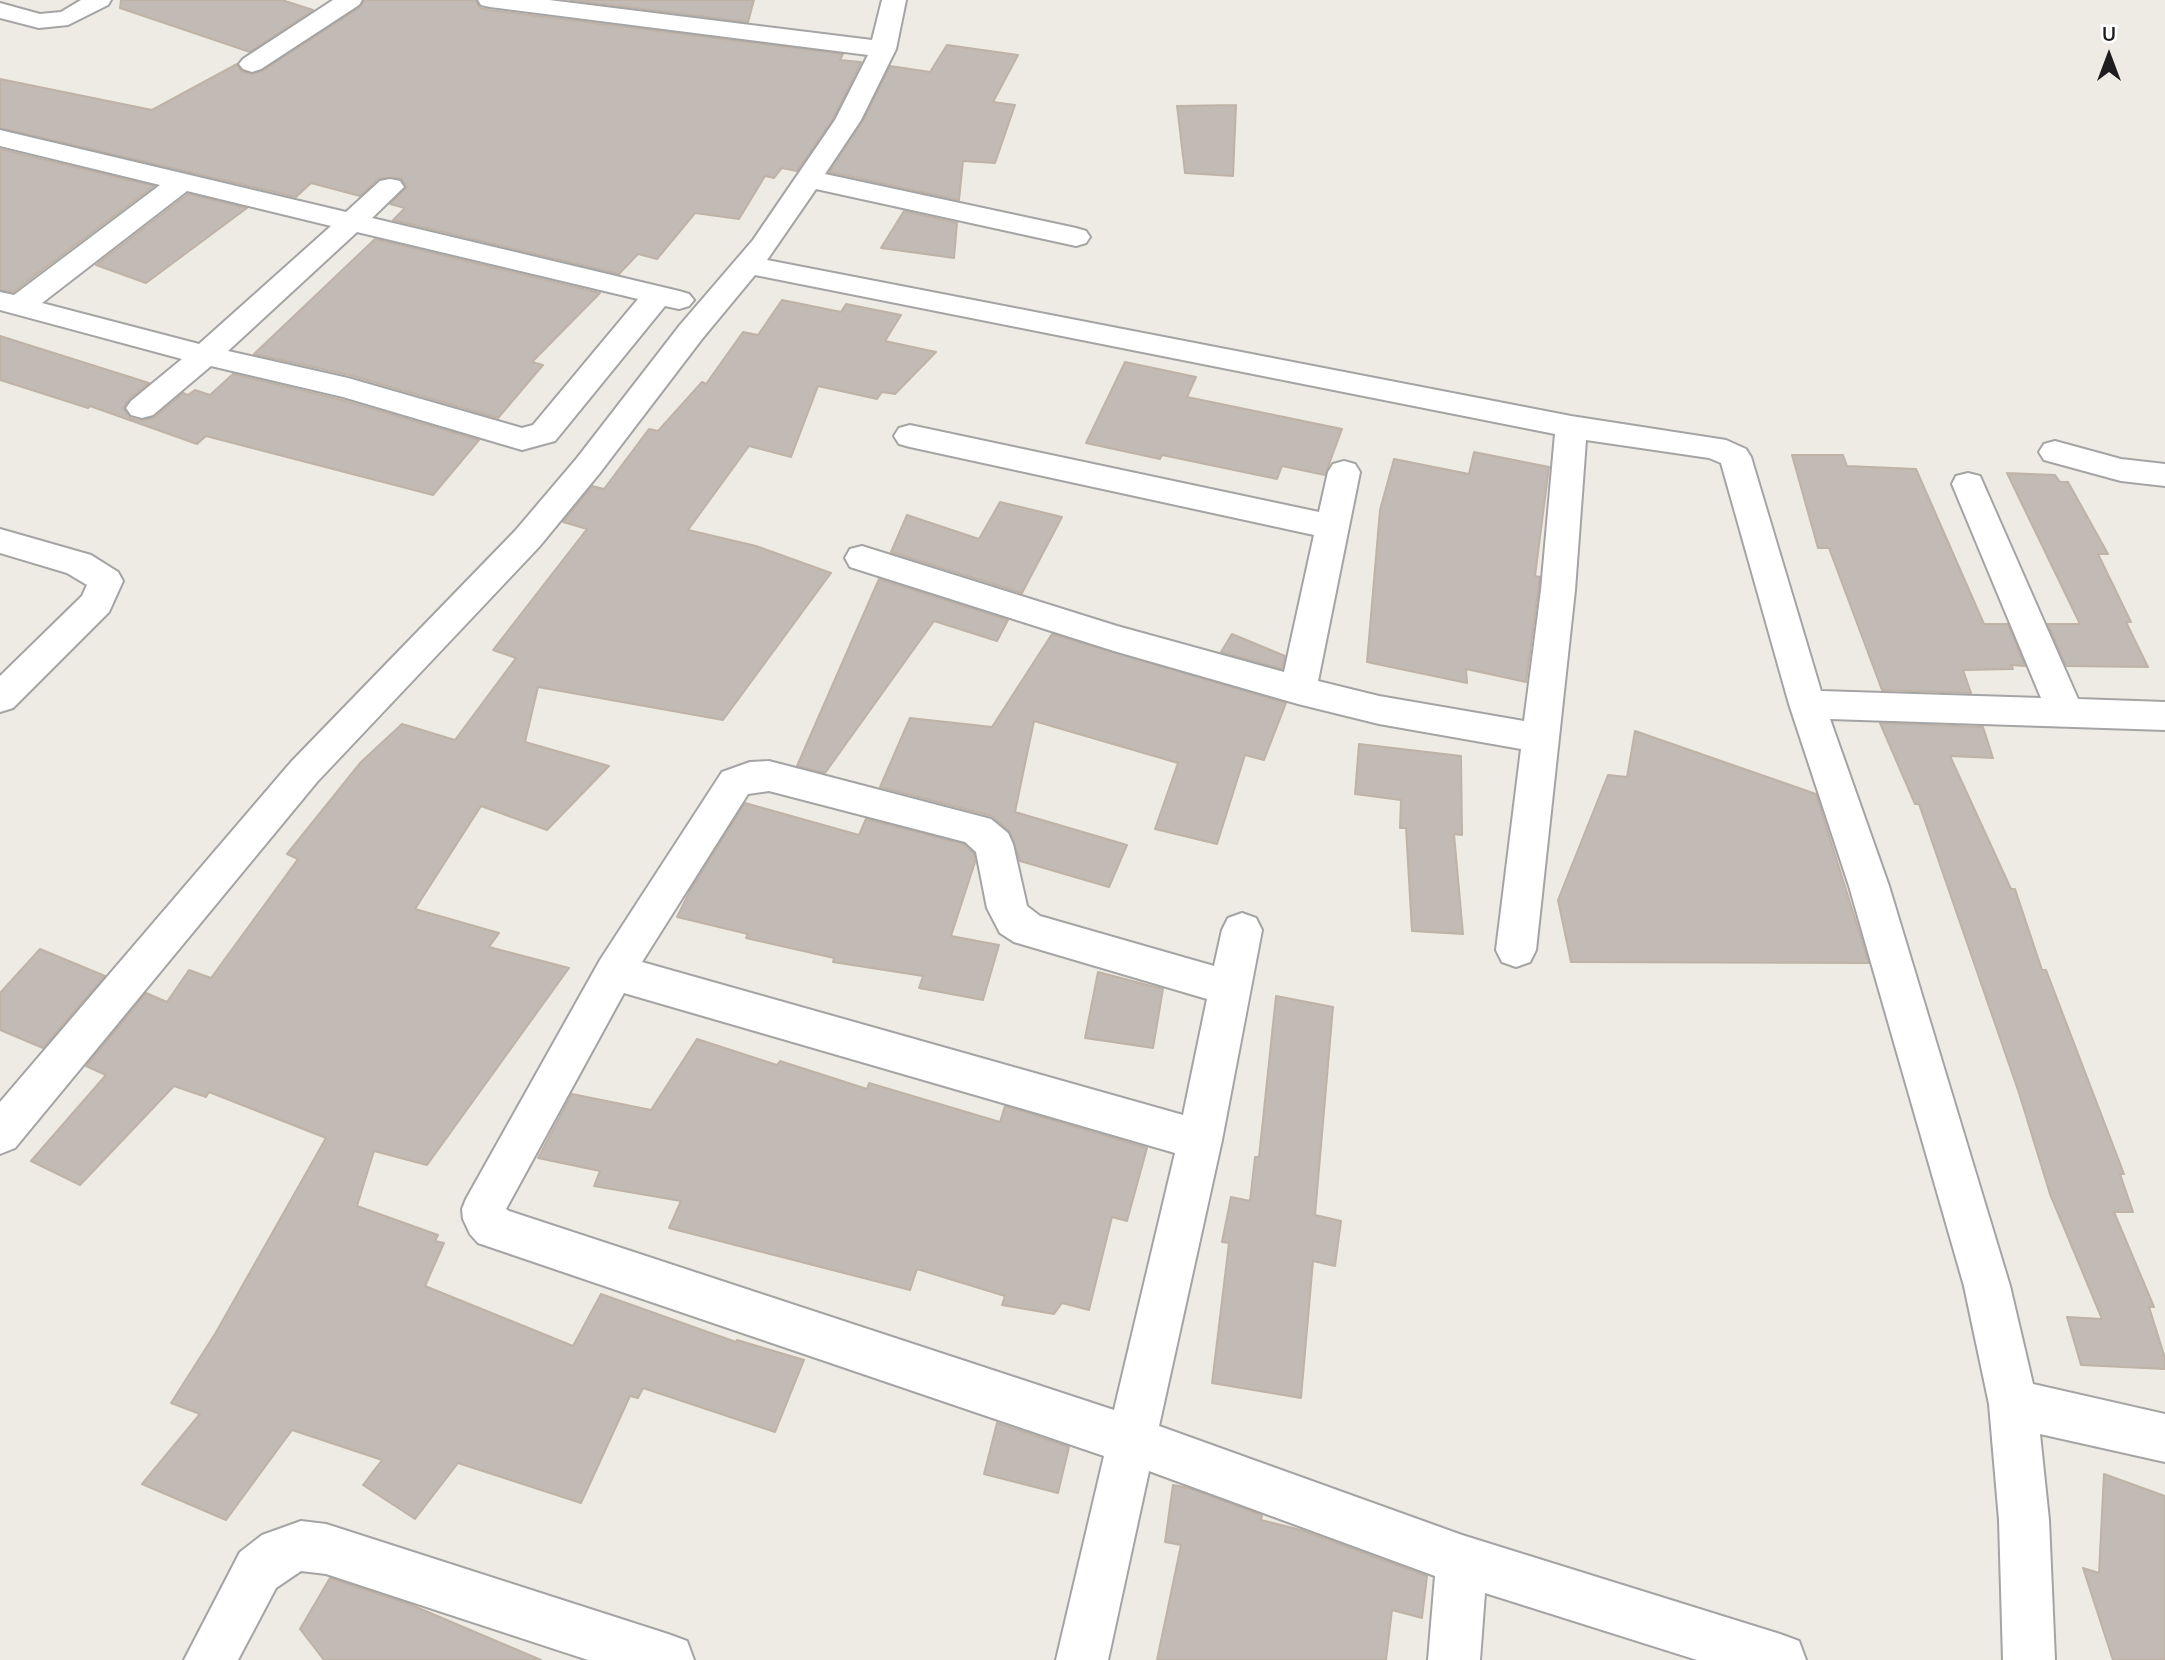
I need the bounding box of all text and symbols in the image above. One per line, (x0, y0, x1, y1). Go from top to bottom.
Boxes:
north arrow (2074, 21, 2144, 91)
text: U (2102, 22, 2116, 48)

